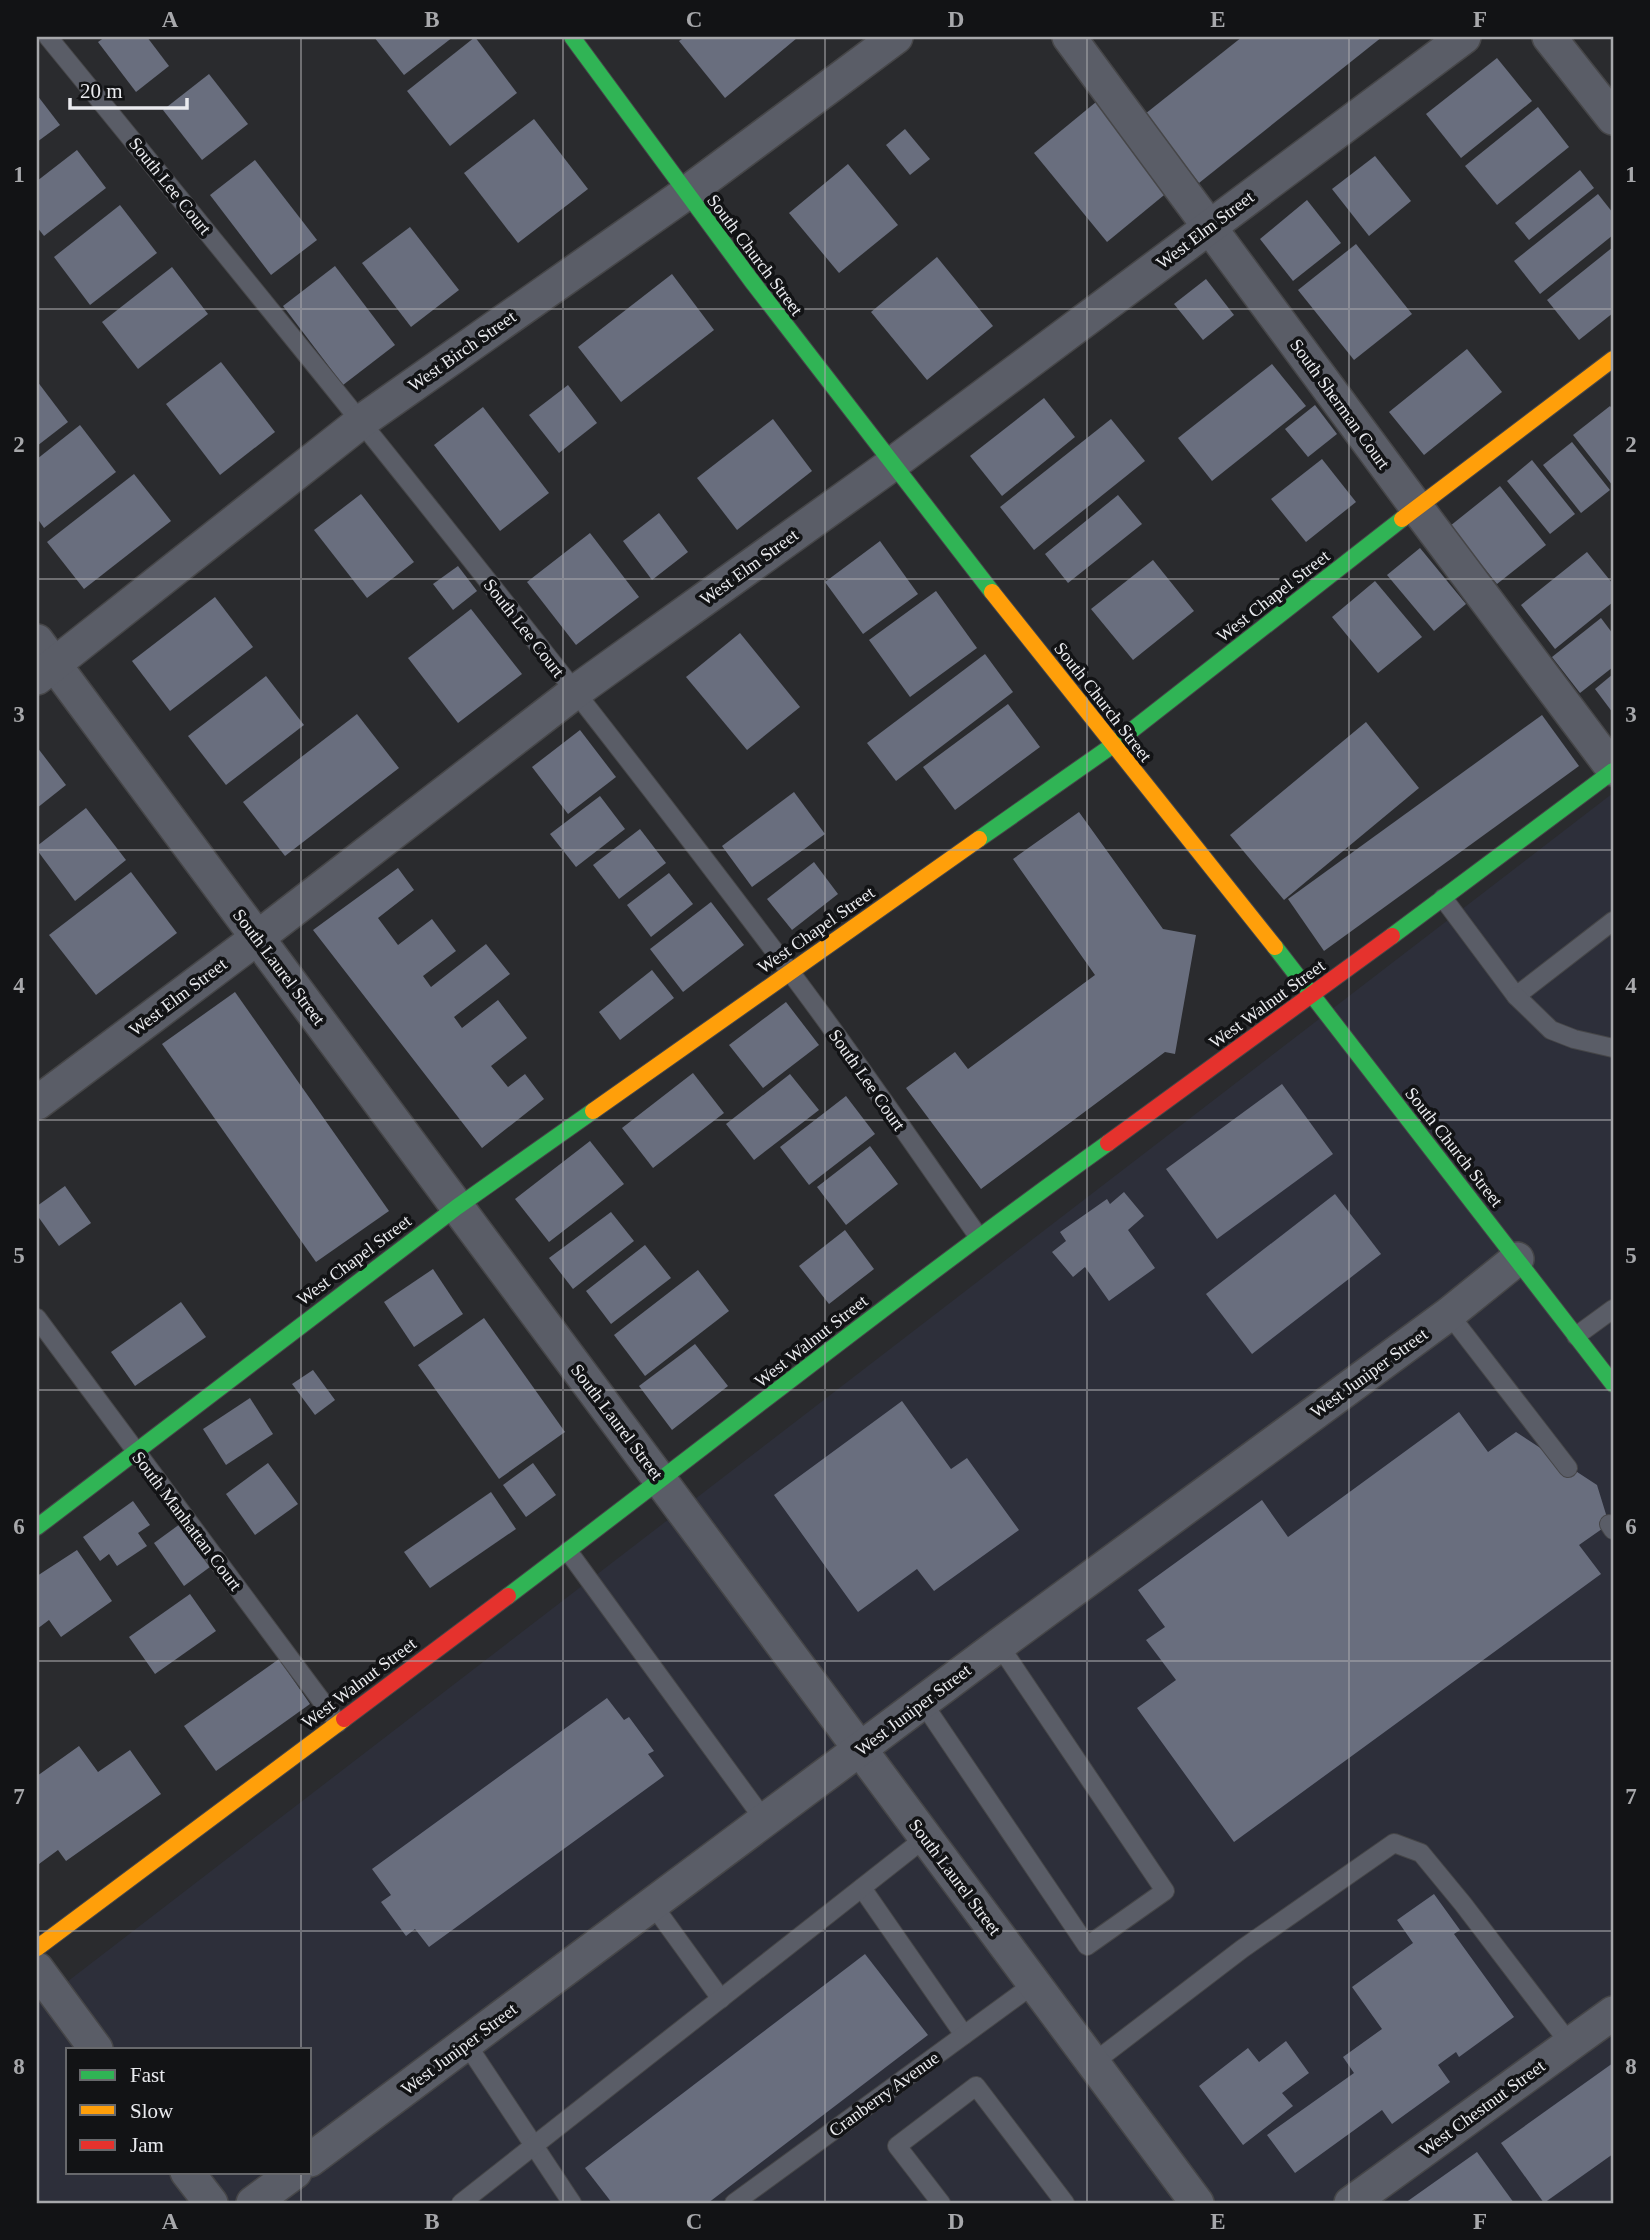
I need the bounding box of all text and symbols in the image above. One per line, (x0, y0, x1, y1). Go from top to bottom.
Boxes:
text: A (162, 7, 179, 32)
text: B (424, 7, 440, 32)
text: C (686, 7, 702, 32)
text: D (948, 7, 964, 32)
text: E (1210, 7, 1226, 32)
text: F (1473, 7, 1487, 32)
scale bar (70, 66, 187, 110)
text: 20 m (80, 79, 123, 103)
street label: South Lee Court (125, 133, 215, 239)
text: 1 (13, 162, 25, 187)
text: 1 (1625, 162, 1637, 187)
street label: West Elm Street (1152, 187, 1258, 273)
street label: South Church Street (703, 191, 807, 319)
street label: West Birch Street (404, 307, 520, 395)
street label: South Sherman Court (1286, 335, 1394, 473)
text: 2 (13, 432, 25, 457)
text: 2 (1625, 432, 1637, 457)
street label: West Elm Street (696, 525, 802, 609)
street label: West Chapel Street (1213, 546, 1333, 646)
street label: South Lee Court (479, 575, 569, 681)
street label: South Church Street (1050, 638, 1156, 766)
text: 3 (13, 702, 25, 727)
text: 3 (1625, 702, 1637, 727)
street label: West Chapel Street (754, 882, 878, 978)
street label: South Laurel Street (229, 905, 329, 1029)
street label: West Elm Street (125, 954, 231, 1040)
street label: West Walnut Street (1205, 955, 1329, 1053)
text: 4 (13, 973, 25, 998)
text: 4 (1625, 973, 1637, 998)
street label: South Lee Court (825, 1026, 909, 1134)
street label: South Church Street (1401, 1083, 1507, 1211)
street label: West Chapel Street (293, 1211, 415, 1309)
text: 5 (13, 1243, 25, 1268)
text: 5 (1625, 1243, 1637, 1268)
street label: West Walnut Street (751, 1291, 871, 1391)
street label: West Juniper Street (1307, 1324, 1431, 1422)
street label: South Laurel Street (567, 1360, 667, 1484)
street label: South Manhattan Court (128, 1447, 246, 1595)
text: 6 (13, 1514, 25, 1539)
text: 6 (1625, 1514, 1637, 1539)
street label: West Walnut Street (298, 1634, 420, 1732)
street label: West Juniper Street (851, 1660, 975, 1760)
text: 7 (13, 1784, 25, 1809)
text: 7 (1625, 1784, 1637, 1809)
street label: South Laurel Street (905, 1815, 1005, 1939)
street label: West Juniper Street (397, 1999, 521, 2099)
street label: Cranberry Avenue (825, 2047, 943, 2141)
legend (66, 2048, 312, 2174)
text: 8 (13, 2054, 25, 2079)
text: 8 (1625, 2054, 1637, 2079)
street label: West Chestnut Street (1415, 2056, 1549, 2160)
text: Fast (130, 2063, 165, 2087)
text: Slow (130, 2099, 174, 2123)
text: Jam (130, 2133, 164, 2157)
text: A (162, 2209, 179, 2234)
text: B (424, 2209, 440, 2234)
text: C (686, 2209, 702, 2234)
text: D (948, 2209, 964, 2234)
text: E (1210, 2209, 1226, 2234)
text: F (1473, 2209, 1487, 2234)

